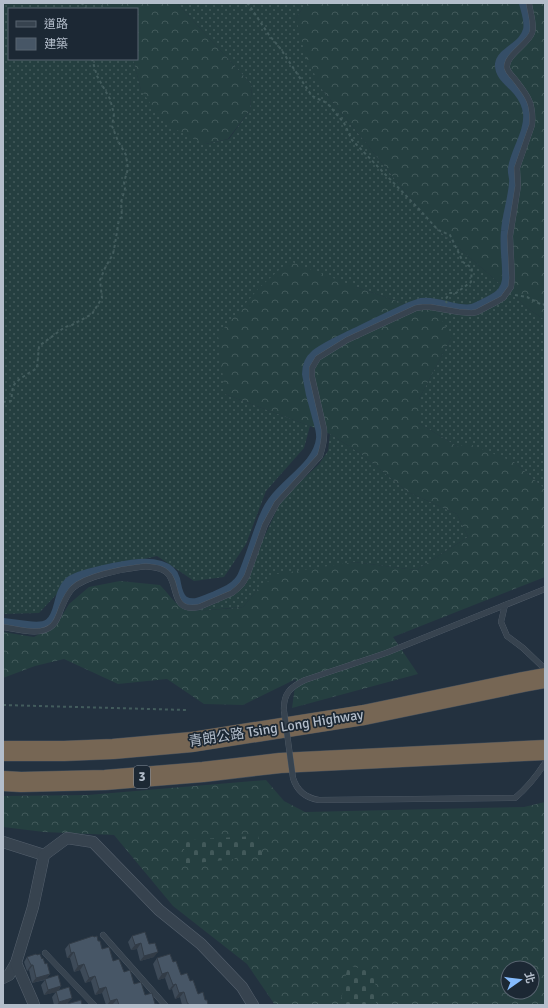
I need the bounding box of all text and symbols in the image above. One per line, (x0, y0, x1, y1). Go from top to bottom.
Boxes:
legend (8, 8, 138, 60)
text: 道路 (44, 17, 68, 32)
text: 建築 (44, 37, 68, 52)
street label: 青朗公路 Tsing Long Highway (187, 706, 365, 750)
road number: 3 (134, 766, 150, 788)
north arrow (500, 960, 540, 1000)
text: 北 (522, 971, 537, 985)

